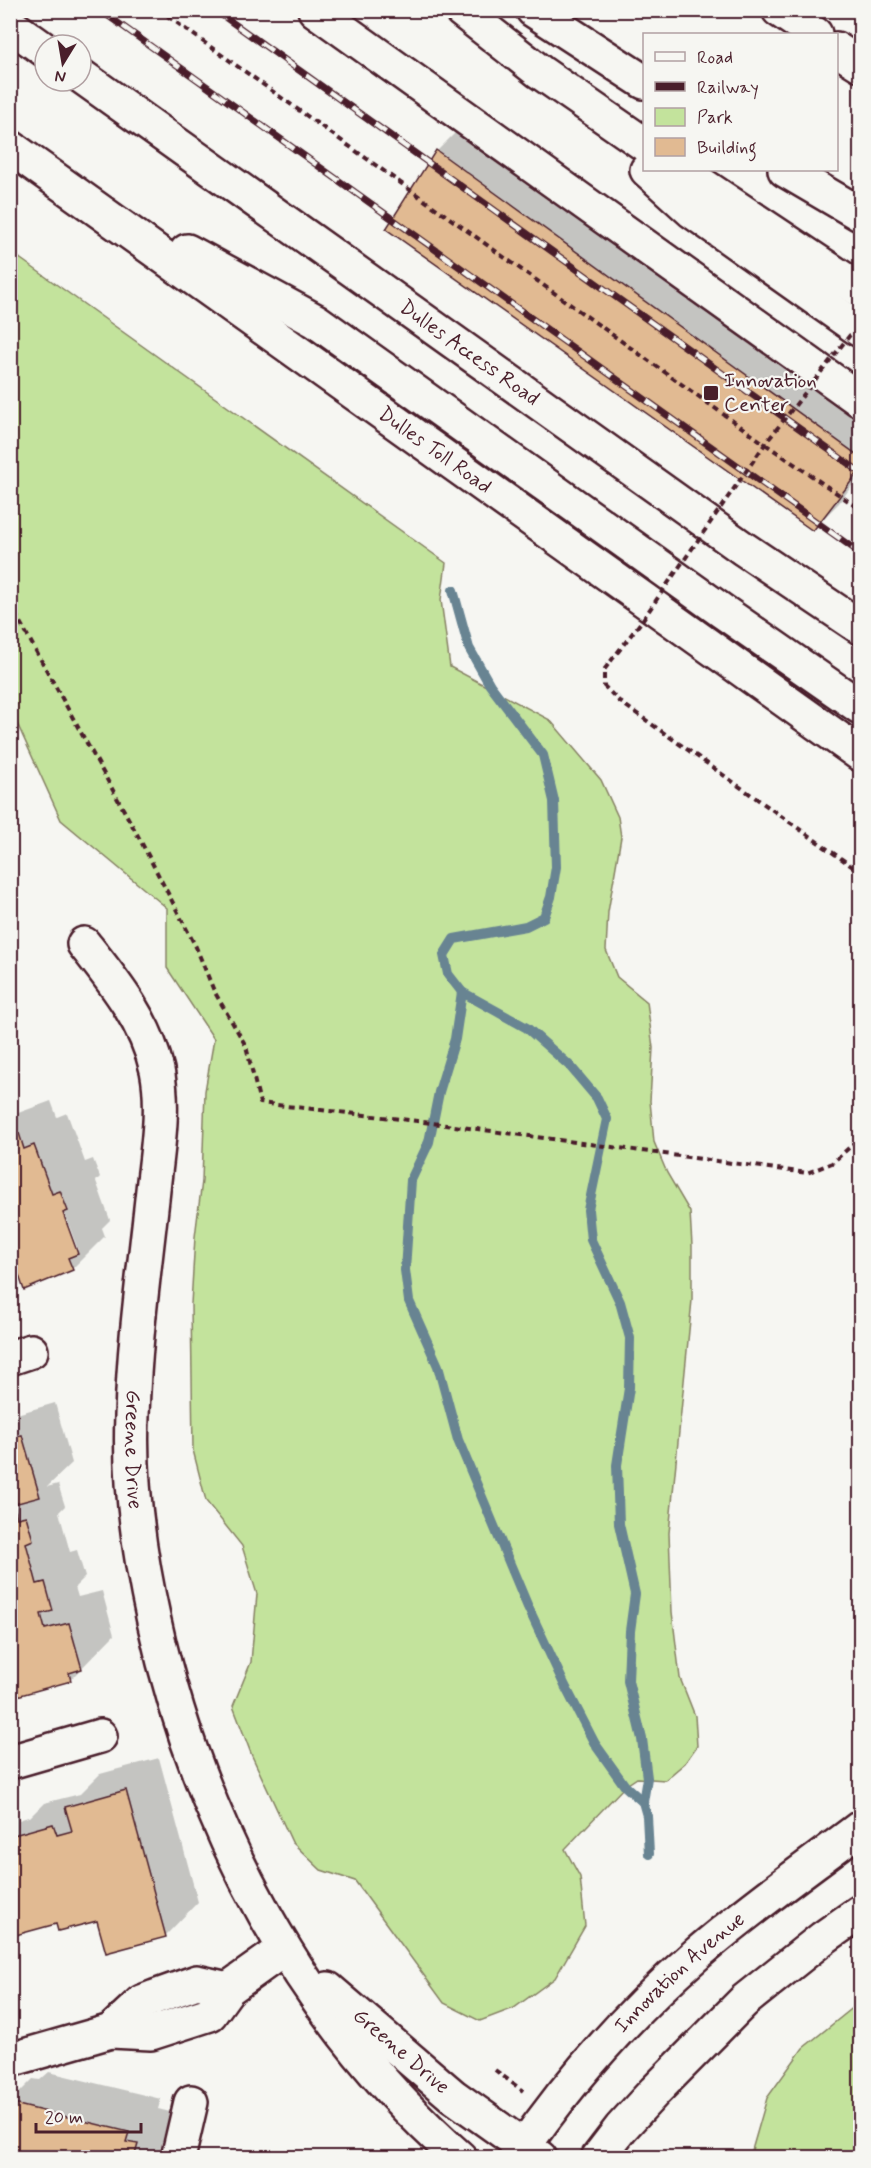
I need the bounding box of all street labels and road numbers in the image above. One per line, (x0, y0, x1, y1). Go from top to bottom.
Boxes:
street label: Dulles Access Road (394, 293, 545, 413)
street label: Dulles Toll Road (372, 400, 497, 501)
street label: Greene Drive (117, 1389, 149, 1510)
street label: Innovation Avenue (608, 1906, 751, 2040)
street label: Greene Drive (346, 2002, 455, 2101)

